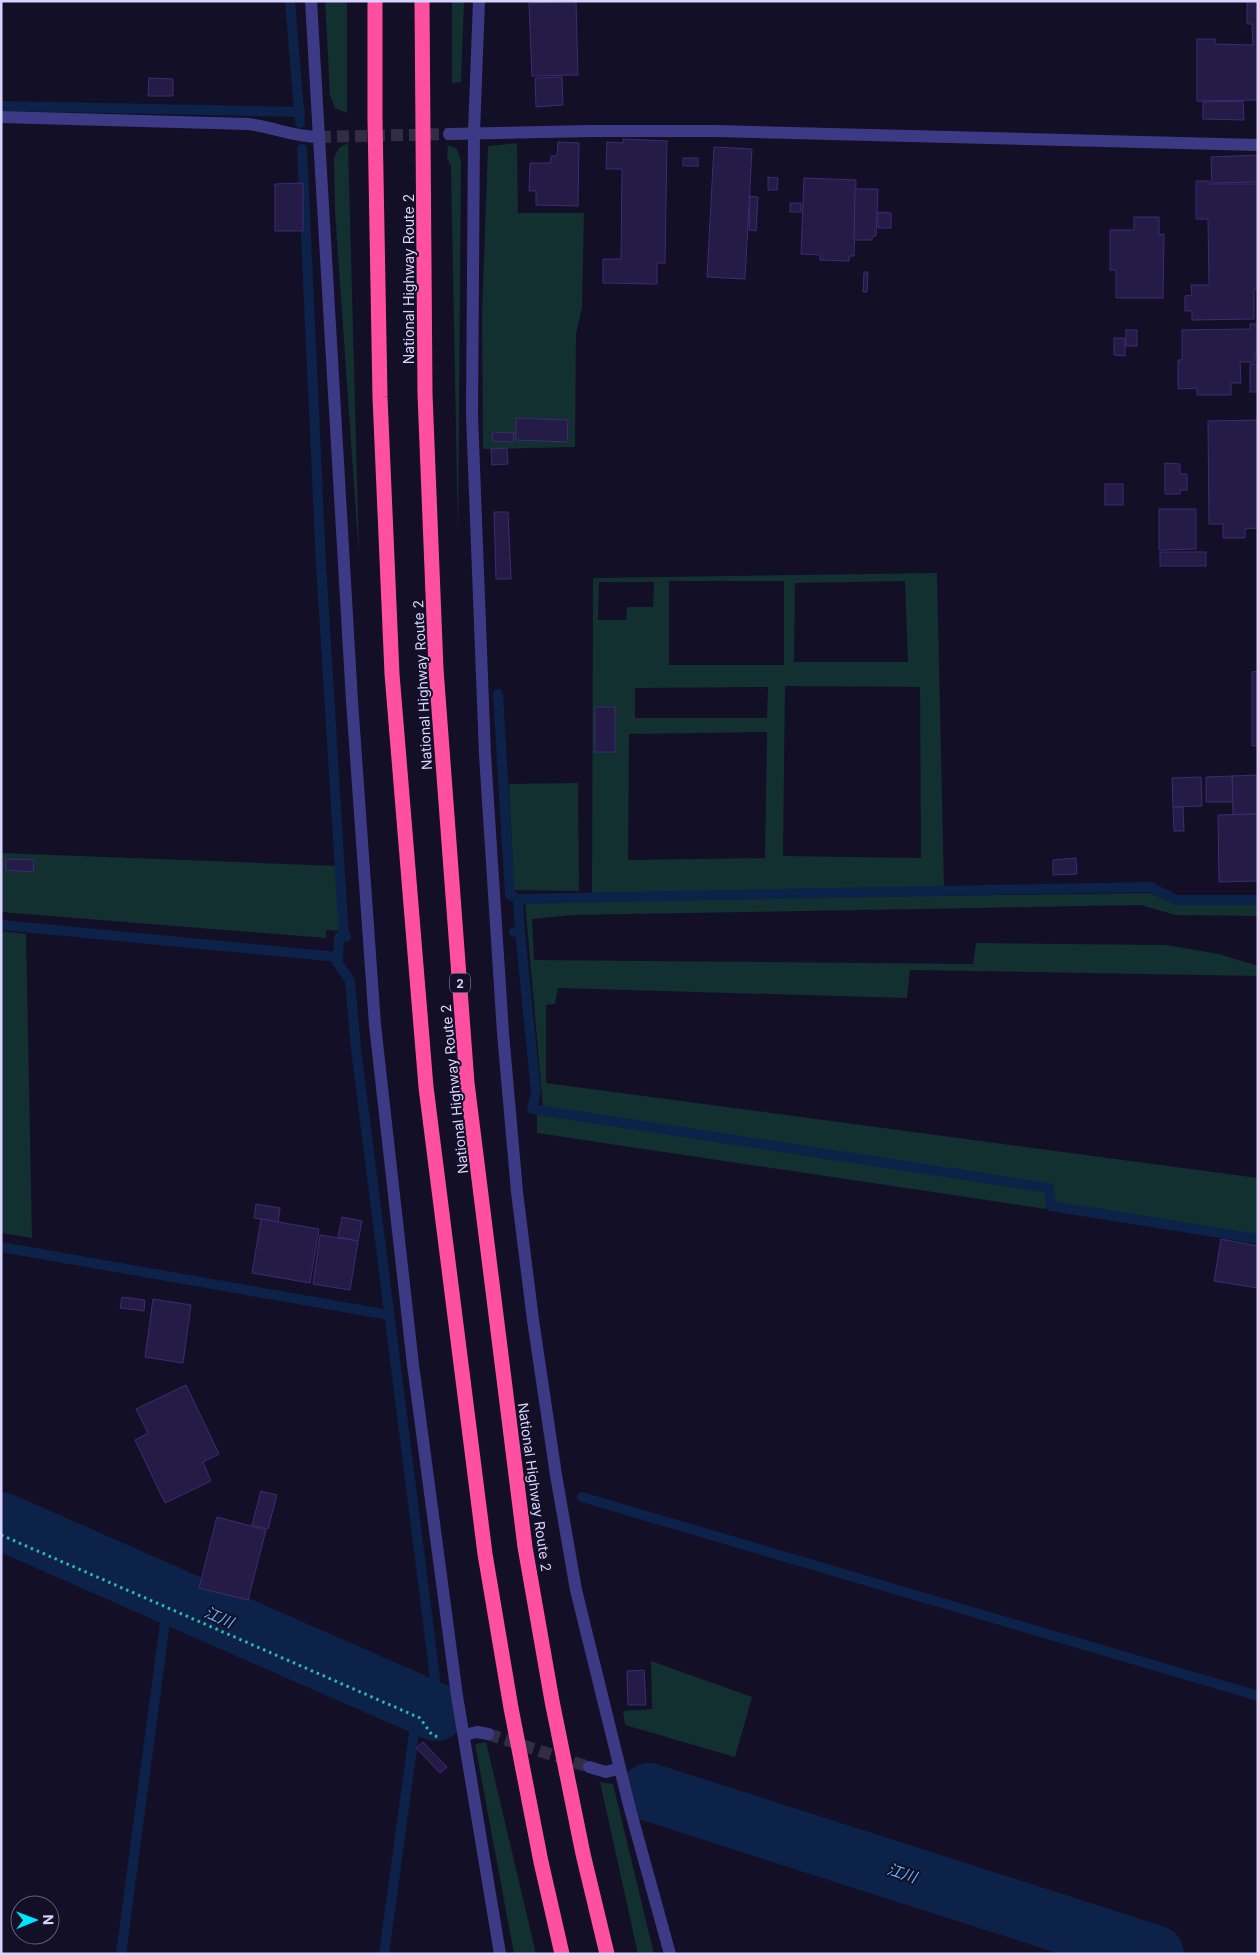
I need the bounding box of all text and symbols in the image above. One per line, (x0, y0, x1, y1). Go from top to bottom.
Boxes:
street label: National Highway Route 2 (400, 194, 417, 364)
street label: National Highway Route 2 (409, 599, 435, 771)
road number: 2 (450, 974, 470, 992)
street label: National Highway Route 2 (437, 1003, 471, 1175)
street label: National Highway Route 2 (515, 1401, 555, 1573)
water label: 江川 (201, 1602, 238, 1633)
water label: 江川 (885, 1859, 921, 1887)
north arrow (10, 1895, 60, 1945)
text: N (40, 1914, 57, 1925)

